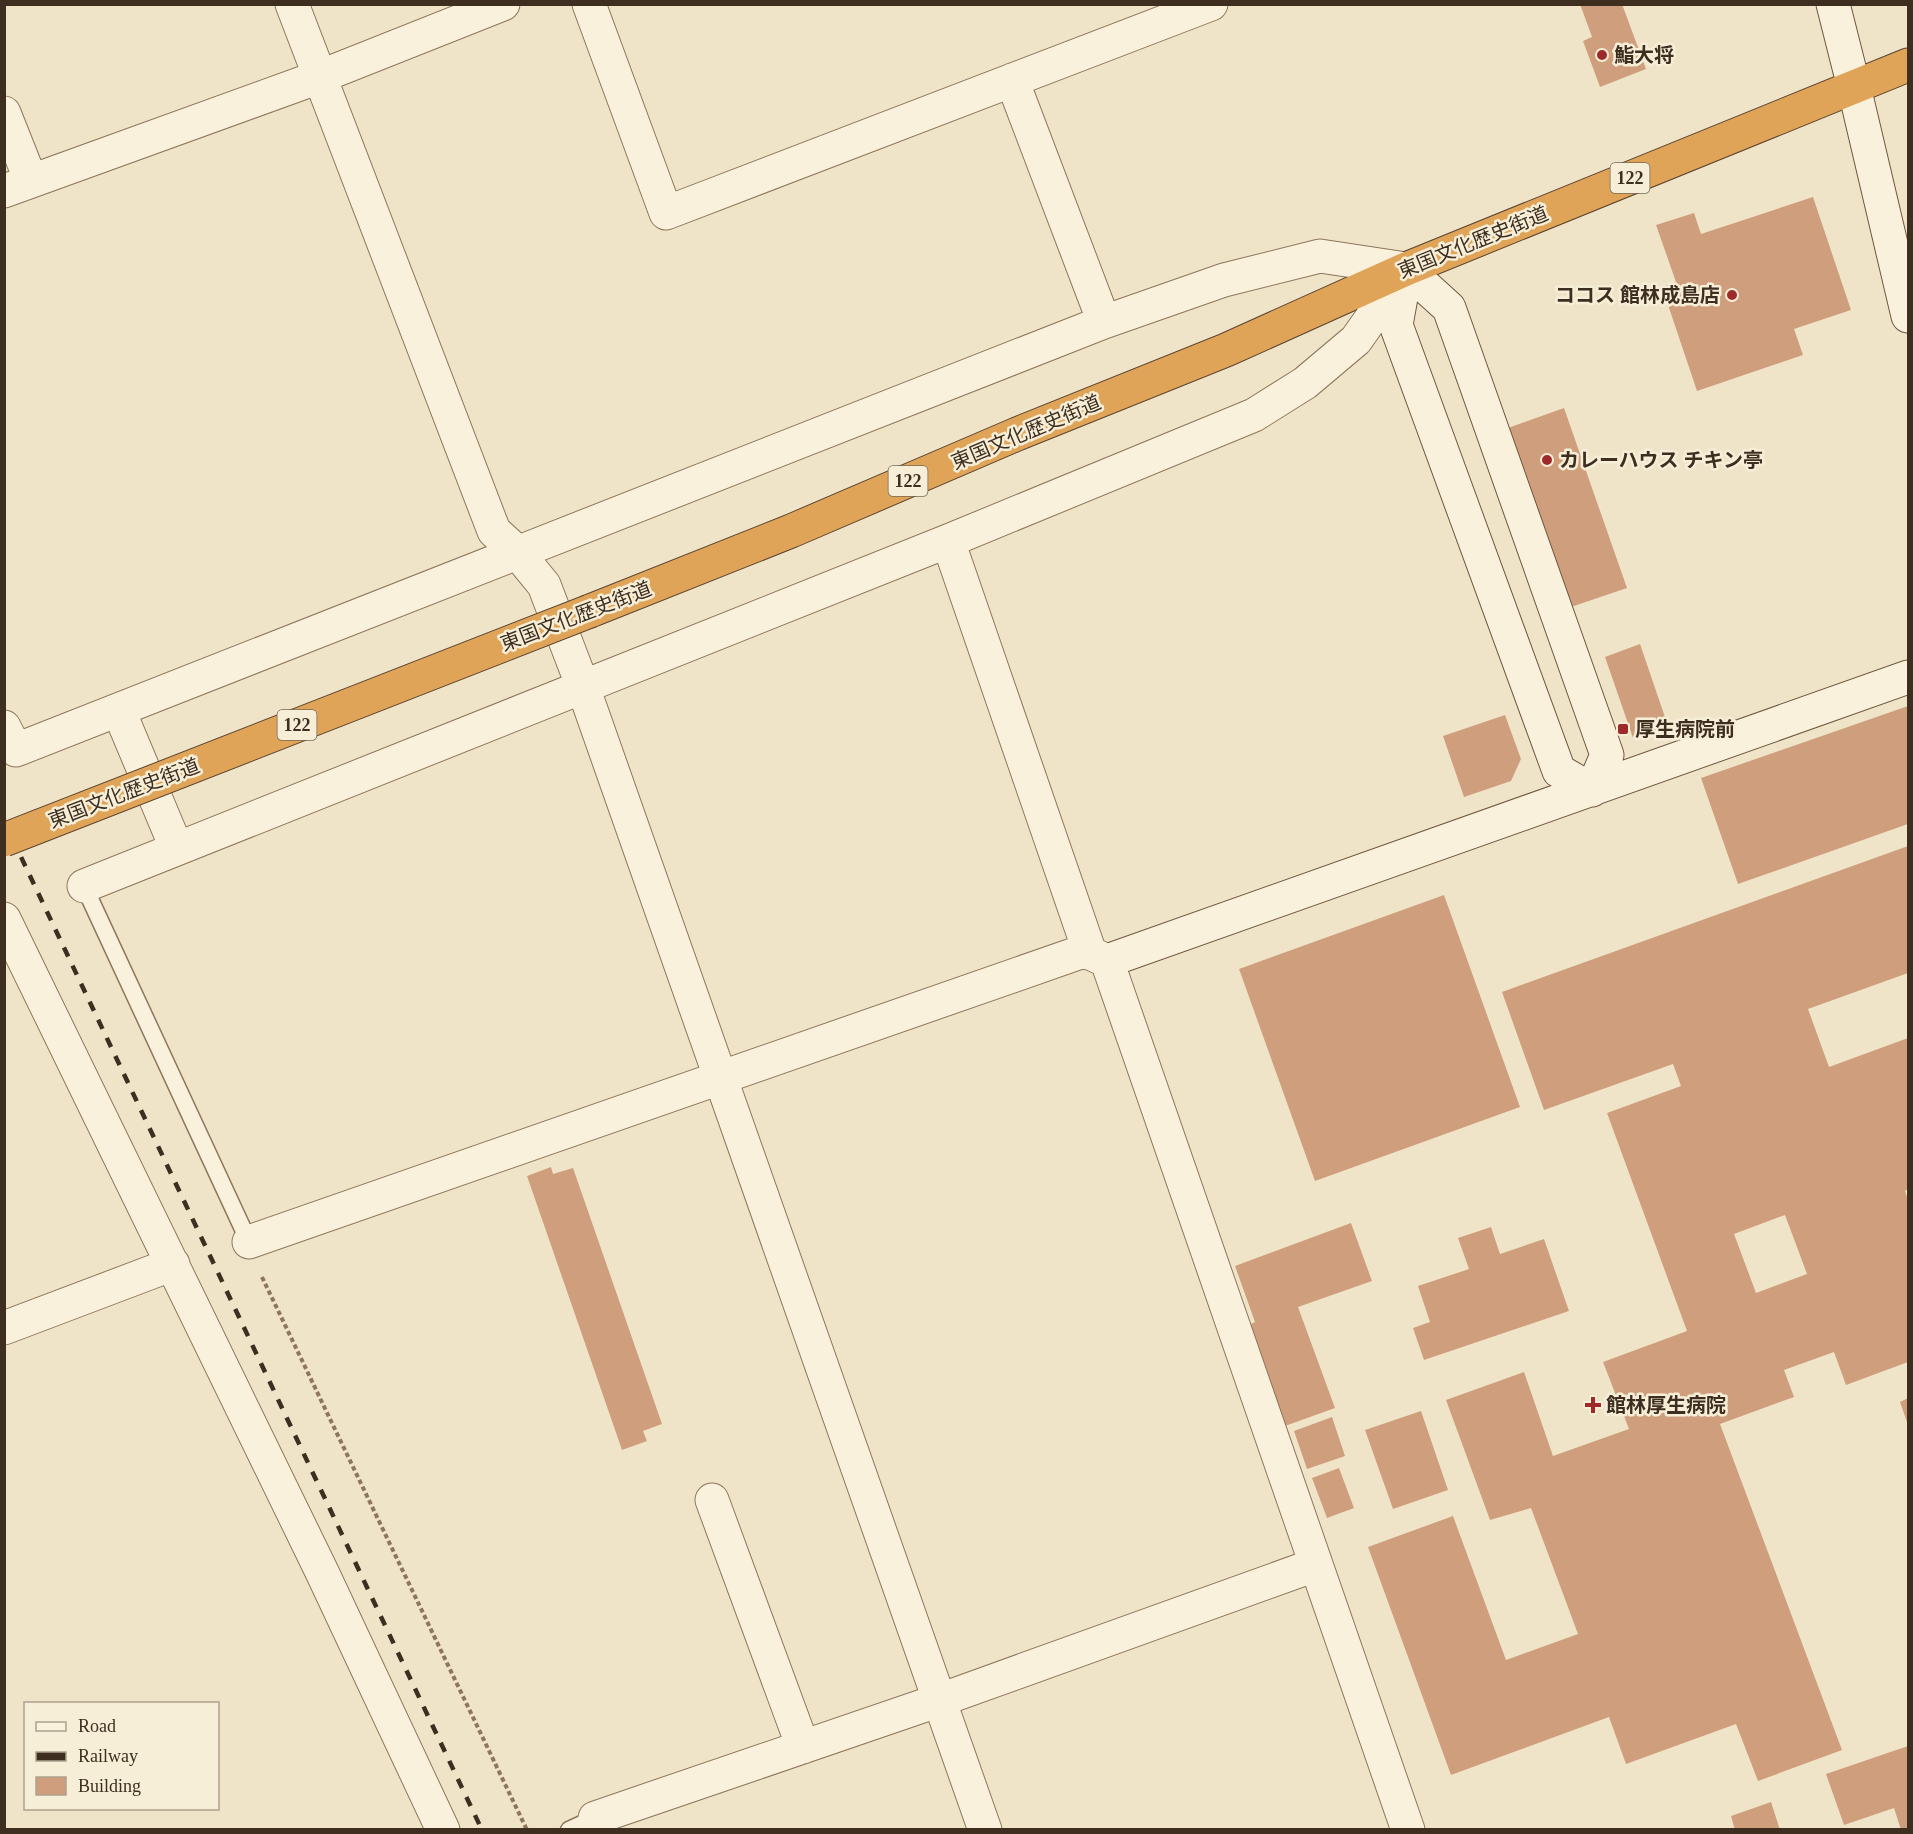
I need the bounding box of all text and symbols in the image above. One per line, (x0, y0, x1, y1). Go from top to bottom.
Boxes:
place label: 鮨大将 (1614, 44, 1674, 66)
marker: 鮨大将 (1595, 48, 1609, 62)
road number: 122 (1610, 163, 1650, 193)
street label: 東国文化歴史街道 (1395, 202, 1551, 282)
place label: ココス 館林成島店 (1555, 284, 1720, 306)
marker: ココス 館林成島店 (1725, 288, 1739, 302)
street label: 東国文化歴史街道 (948, 391, 1104, 473)
place label: カレーハウス チキン亭 (1559, 449, 1763, 471)
marker: カレーハウス チキン亭 (1540, 453, 1554, 467)
road number: 122 (888, 466, 928, 496)
street label: 東国文化歴史街道 (497, 577, 655, 655)
road number: 122 (278, 710, 316, 740)
place label: 厚生病院前 (1635, 718, 1735, 740)
marker: 厚生病院前 (1616, 722, 1630, 736)
street label: 東国文化歴史街道 (45, 754, 203, 832)
place label: 館林厚生病院 (1606, 1394, 1726, 1416)
marker: 館林厚生病院 (1584, 1396, 1602, 1414)
legend (24, 1702, 219, 1810)
text: Road (78, 1716, 116, 1736)
text: Railway (78, 1746, 138, 1766)
text: Building (78, 1776, 141, 1796)

